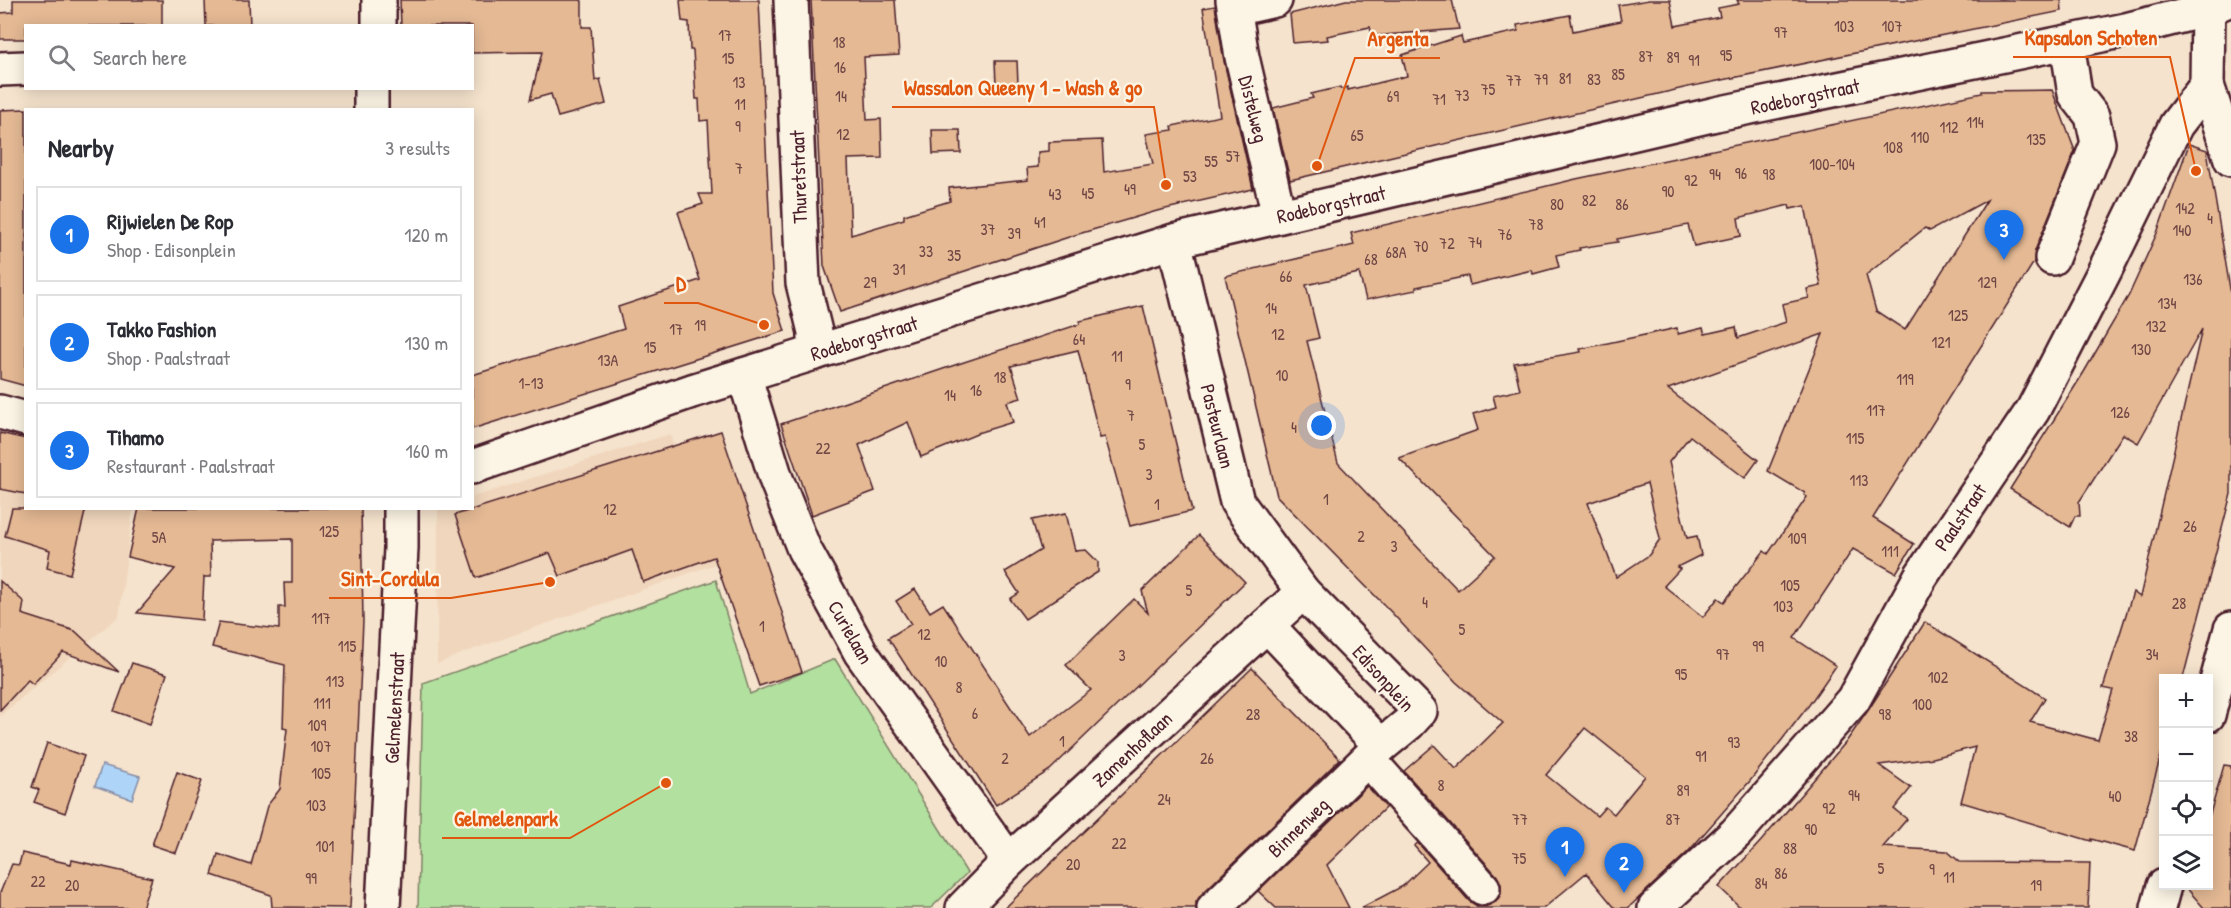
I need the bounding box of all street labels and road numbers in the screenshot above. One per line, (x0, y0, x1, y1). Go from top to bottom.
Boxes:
street label: Rodeborgstraat (1748, 71, 1863, 121)
street label: Distelweg (1233, 73, 1275, 145)
street label: Thuretstraat (783, 129, 813, 224)
street label: Rodeborgstraat (1274, 178, 1389, 230)
street label: Rodeborgstraat (807, 309, 922, 367)
street label: Pasteurlaan (1195, 381, 1241, 471)
street label: Paalstraat (1928, 477, 1993, 556)
street label: Curielaan (822, 595, 880, 669)
street label: Edisonplein (1347, 639, 1421, 717)
street label: Gelmelenstraat (378, 650, 410, 764)
street label: Zamenhoflaan (1086, 705, 1178, 793)
street label: Binnenweg (1261, 791, 1335, 863)

